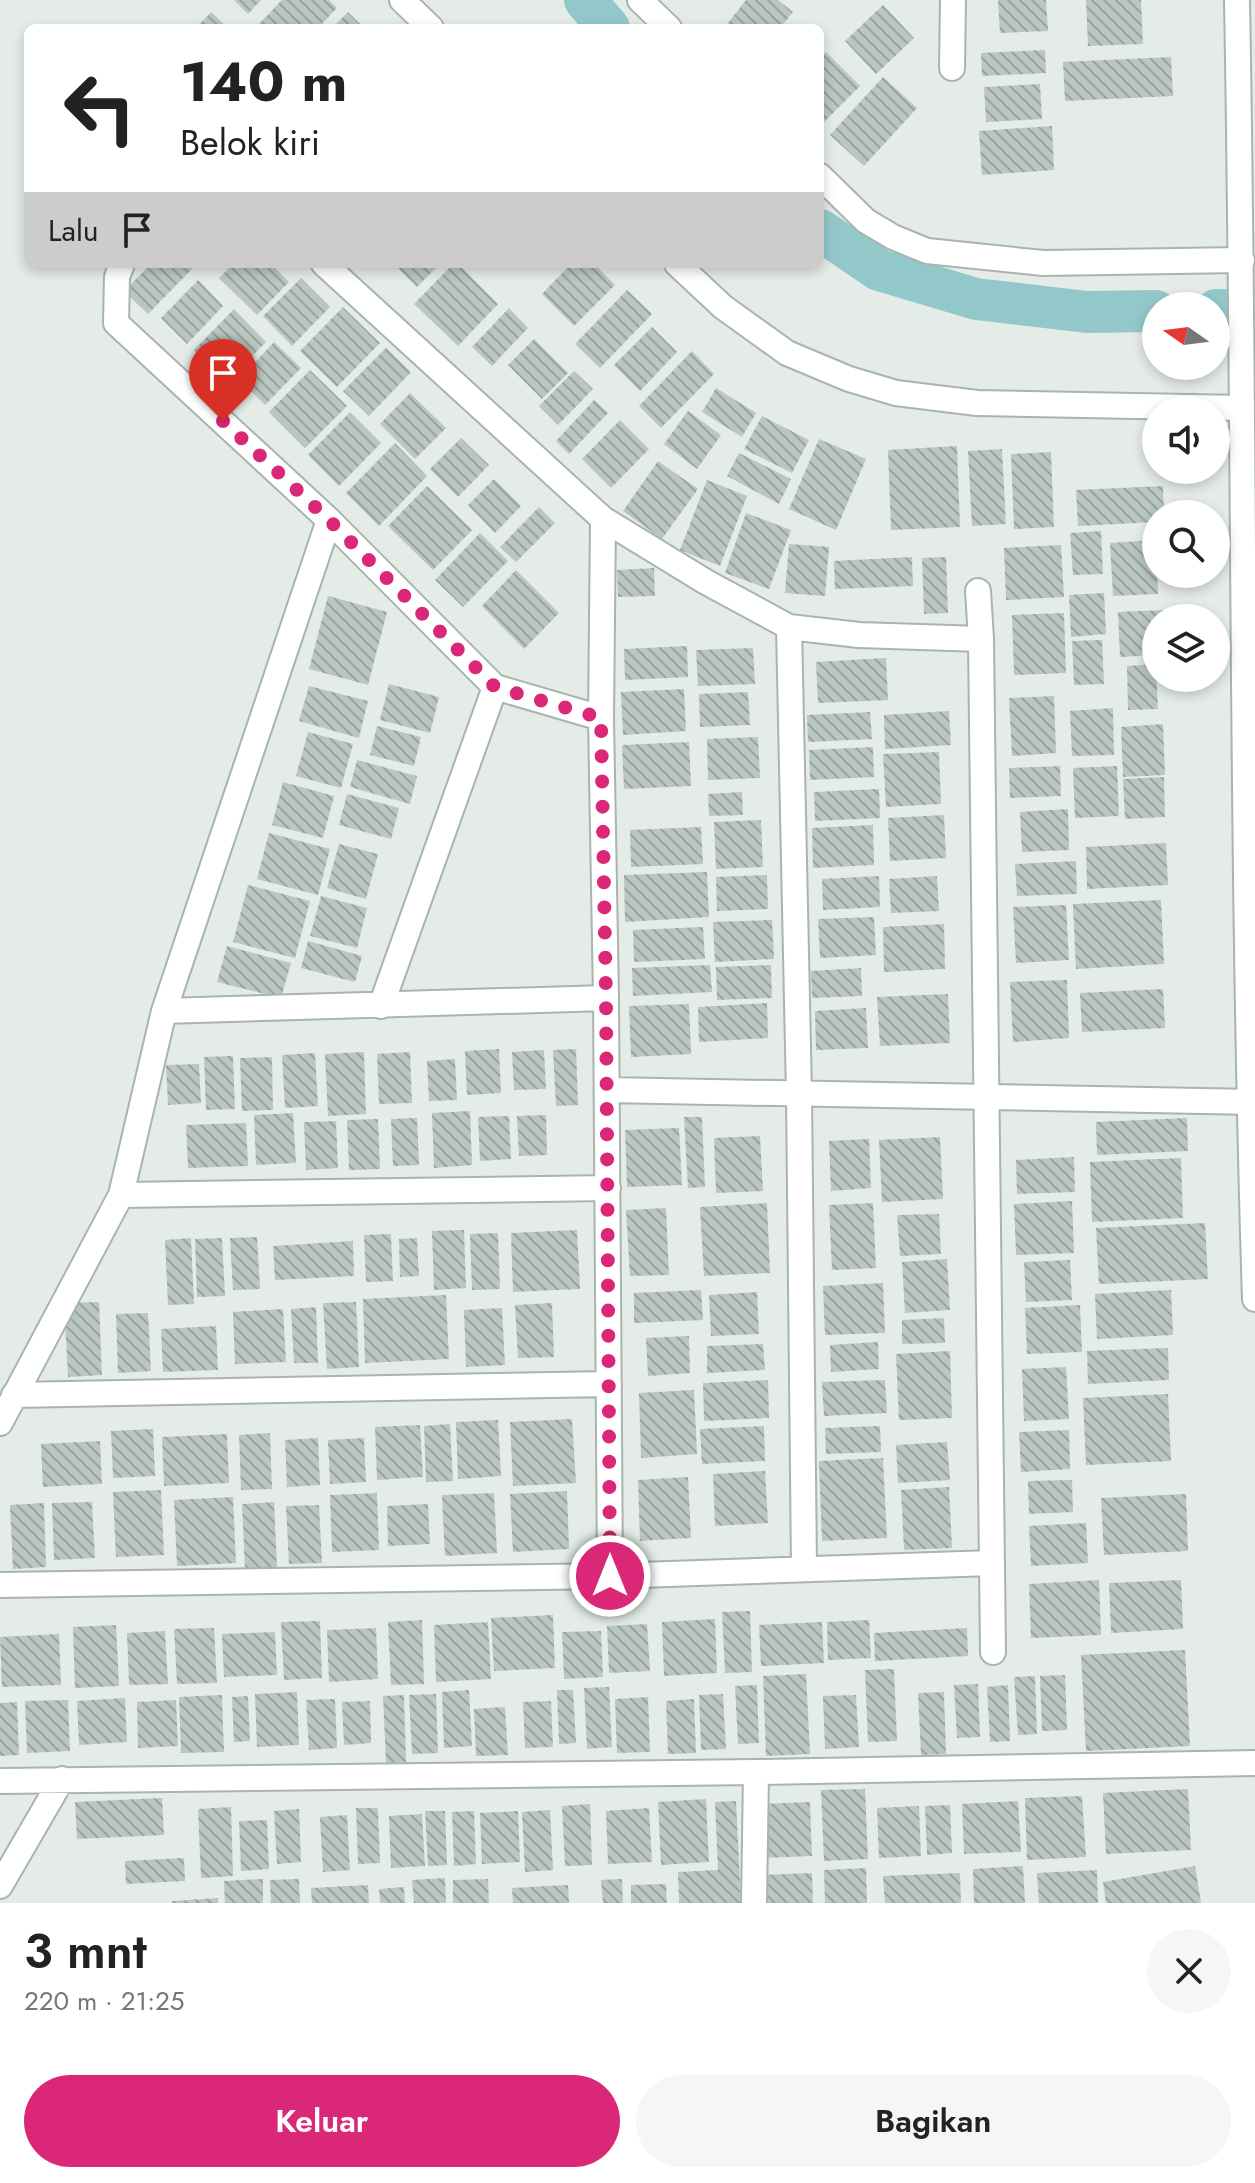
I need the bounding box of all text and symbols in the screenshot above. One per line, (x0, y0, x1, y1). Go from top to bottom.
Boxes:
text: 140 m (180, 41, 347, 122)
icon: left (48, 56, 152, 160)
text: Belok kiri (180, 116, 320, 168)
icon: arrive (115, 208, 159, 252)
text: Lalu (48, 209, 99, 252)
north arrow (1142, 292, 1230, 380)
map controls (1142, 292, 1230, 692)
pin (189, 339, 257, 421)
icon: arrive (201, 351, 245, 395)
button: sound (1142, 396, 1230, 484)
button: search (1142, 500, 1230, 588)
button: layers (1142, 604, 1230, 692)
position arrow (568, 1534, 652, 1618)
text: 3 mnt (24, 1917, 147, 1986)
button: close (1147, 1929, 1231, 2013)
text: 220 m · 21:25 (24, 1982, 184, 2020)
button: Keluar (24, 2075, 620, 2167)
button: Bagikan (636, 2075, 1231, 2167)

